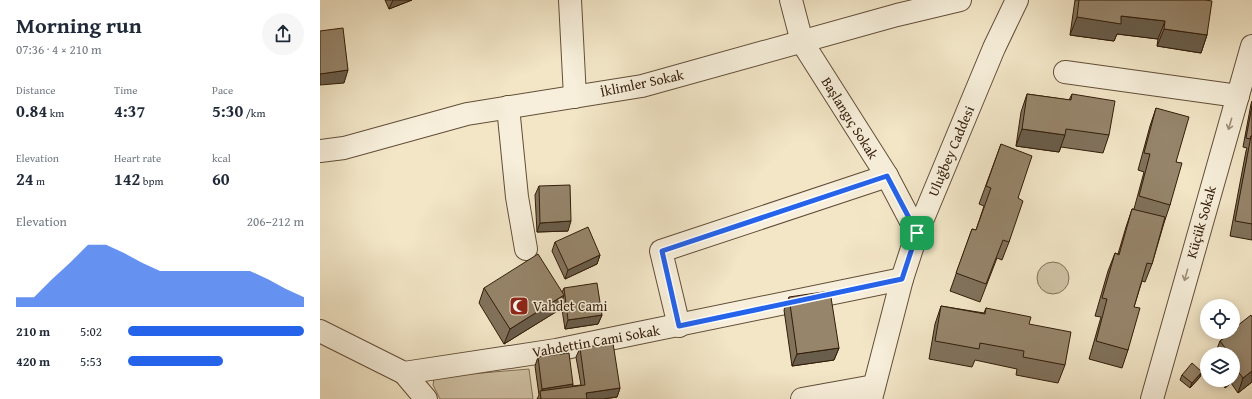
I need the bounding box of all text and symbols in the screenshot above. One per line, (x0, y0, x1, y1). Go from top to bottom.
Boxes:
text: Morning run (16, 9, 142, 41)
button: share (262, 13, 304, 55)
text: 07:36 · 4 × 210 m (16, 40, 102, 59)
street label: İklimler Sokak (598, 64, 686, 102)
street label: Başlangıç Sokak (817, 73, 884, 164)
text: Distance (16, 82, 55, 98)
text: Time (114, 82, 137, 98)
text: Pace (212, 82, 233, 98)
text: 0.84 (16, 98, 47, 123)
text: 4:37 (114, 98, 145, 123)
text: 5:30 (212, 98, 243, 123)
street label: Uluğbey Caddesi (923, 102, 979, 199)
text: km (47, 105, 64, 121)
text: /km (243, 105, 265, 121)
one-way arrow (1226, 117, 1233, 130)
text: Elevation (16, 150, 59, 166)
text: Heart rate (114, 150, 161, 166)
text: kcal (212, 150, 231, 166)
text: 24 (16, 166, 34, 191)
text: 142 (114, 166, 140, 191)
text: 60 (212, 166, 230, 191)
text: m (34, 173, 45, 189)
text: bpm (140, 173, 163, 189)
street label: Küçük Sokak (1181, 183, 1221, 261)
text: Elevation (16, 212, 67, 231)
text: 206–212 m (247, 212, 304, 231)
pin (900, 216, 934, 250)
icon: arrive (906, 222, 928, 244)
one-way arrow (1182, 269, 1189, 282)
mosque icon: Vahdet Cami (508, 295, 530, 317)
place label: Vahdet Cami (533, 296, 608, 316)
map controls (1200, 299, 1240, 387)
button: locate (1200, 299, 1240, 339)
street label: Vahdettin Cami Sokak (531, 320, 662, 362)
text: 210 m (16, 322, 50, 341)
text: 5:02 (80, 322, 102, 341)
button: layers (1200, 347, 1240, 387)
text: 420 m (16, 352, 50, 371)
text: 5:53 (80, 352, 102, 371)

